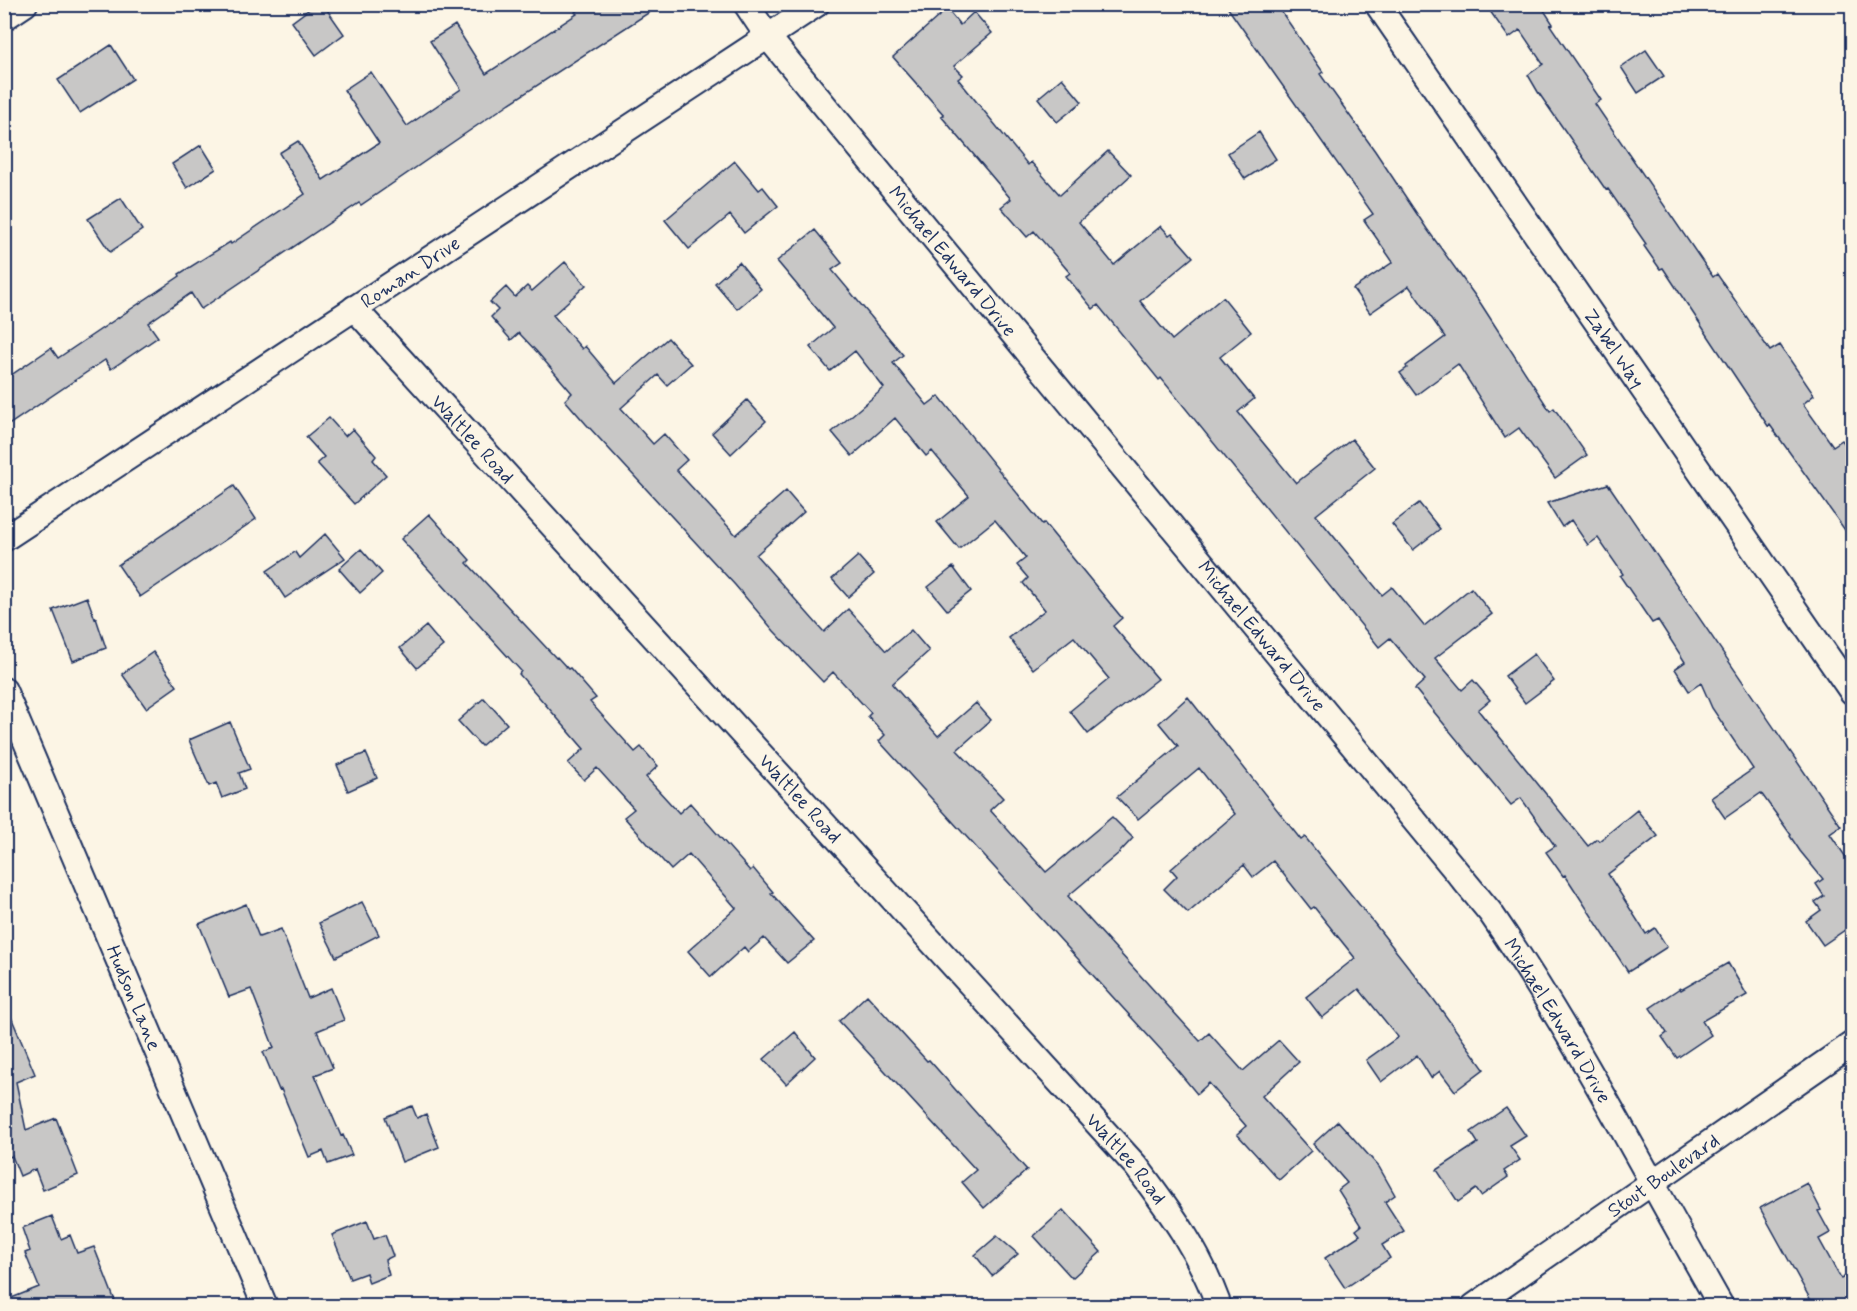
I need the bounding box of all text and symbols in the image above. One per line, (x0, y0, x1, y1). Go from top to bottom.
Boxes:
street label: Michael Edward Drive (881, 181, 1022, 343)
street label: Roman Drive (356, 230, 466, 316)
street label: Zabel Way (1576, 304, 1650, 394)
street label: Waltlee Road (424, 389, 520, 490)
street label: Michael Edward Drive (1191, 555, 1331, 718)
street label: Waltlee Road (752, 748, 847, 850)
street label: Michael Edward Drive (1496, 933, 1617, 1108)
street label: Hudson Lane (99, 941, 167, 1055)
street label: Waltlee Road (1079, 1108, 1172, 1210)
street label: Stout Boulevard (1602, 1128, 1725, 1225)

